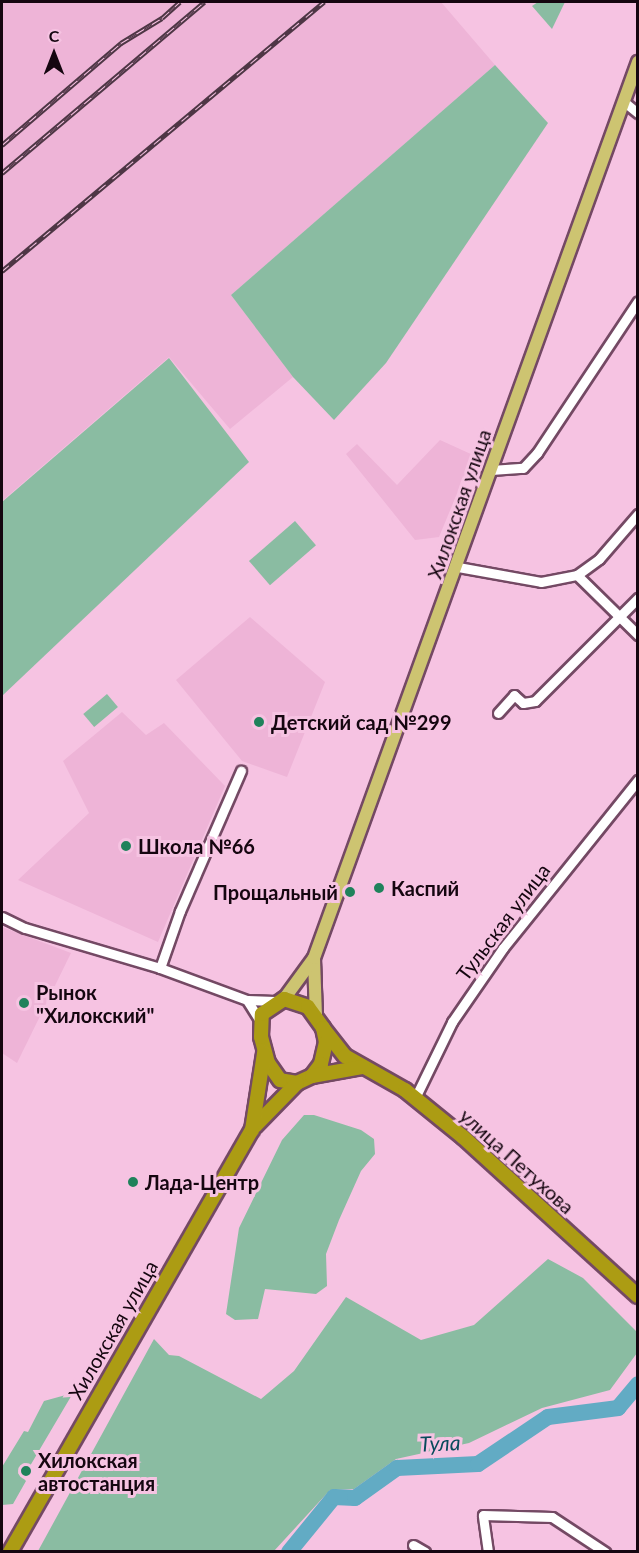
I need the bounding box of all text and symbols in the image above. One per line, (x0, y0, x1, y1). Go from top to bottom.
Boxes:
north arrow (24, 24, 84, 84)
text: С (49, 26, 59, 45)
street label: Хилокская улица (422, 426, 496, 582)
place label: Детский сад №299 (271, 710, 452, 734)
marker: Детский сад №299 (252, 715, 266, 729)
place label: Школа №66 (138, 834, 255, 858)
marker: Школа №66 (119, 839, 133, 853)
street label: Тульская улица (451, 859, 555, 985)
place label: Каспий (391, 876, 459, 900)
place label: Прощальный (213, 880, 338, 904)
marker: Каспий (372, 881, 386, 895)
marker: Прощальный (343, 885, 357, 899)
place label: Рынок "Хилокский" (36, 980, 154, 1027)
marker: Рынок "Хилокский" (17, 996, 31, 1010)
street label: улица Петухова (455, 1103, 579, 1219)
place label: Лада-Центр (145, 1170, 259, 1194)
marker: Лада-Центр (126, 1175, 140, 1189)
street label: Хилокская улица (63, 1256, 163, 1404)
water label: Тула (419, 1430, 461, 1456)
place label: Хилокская автостанция (38, 1448, 155, 1495)
marker: Хилокская автостанция (19, 1464, 33, 1478)

